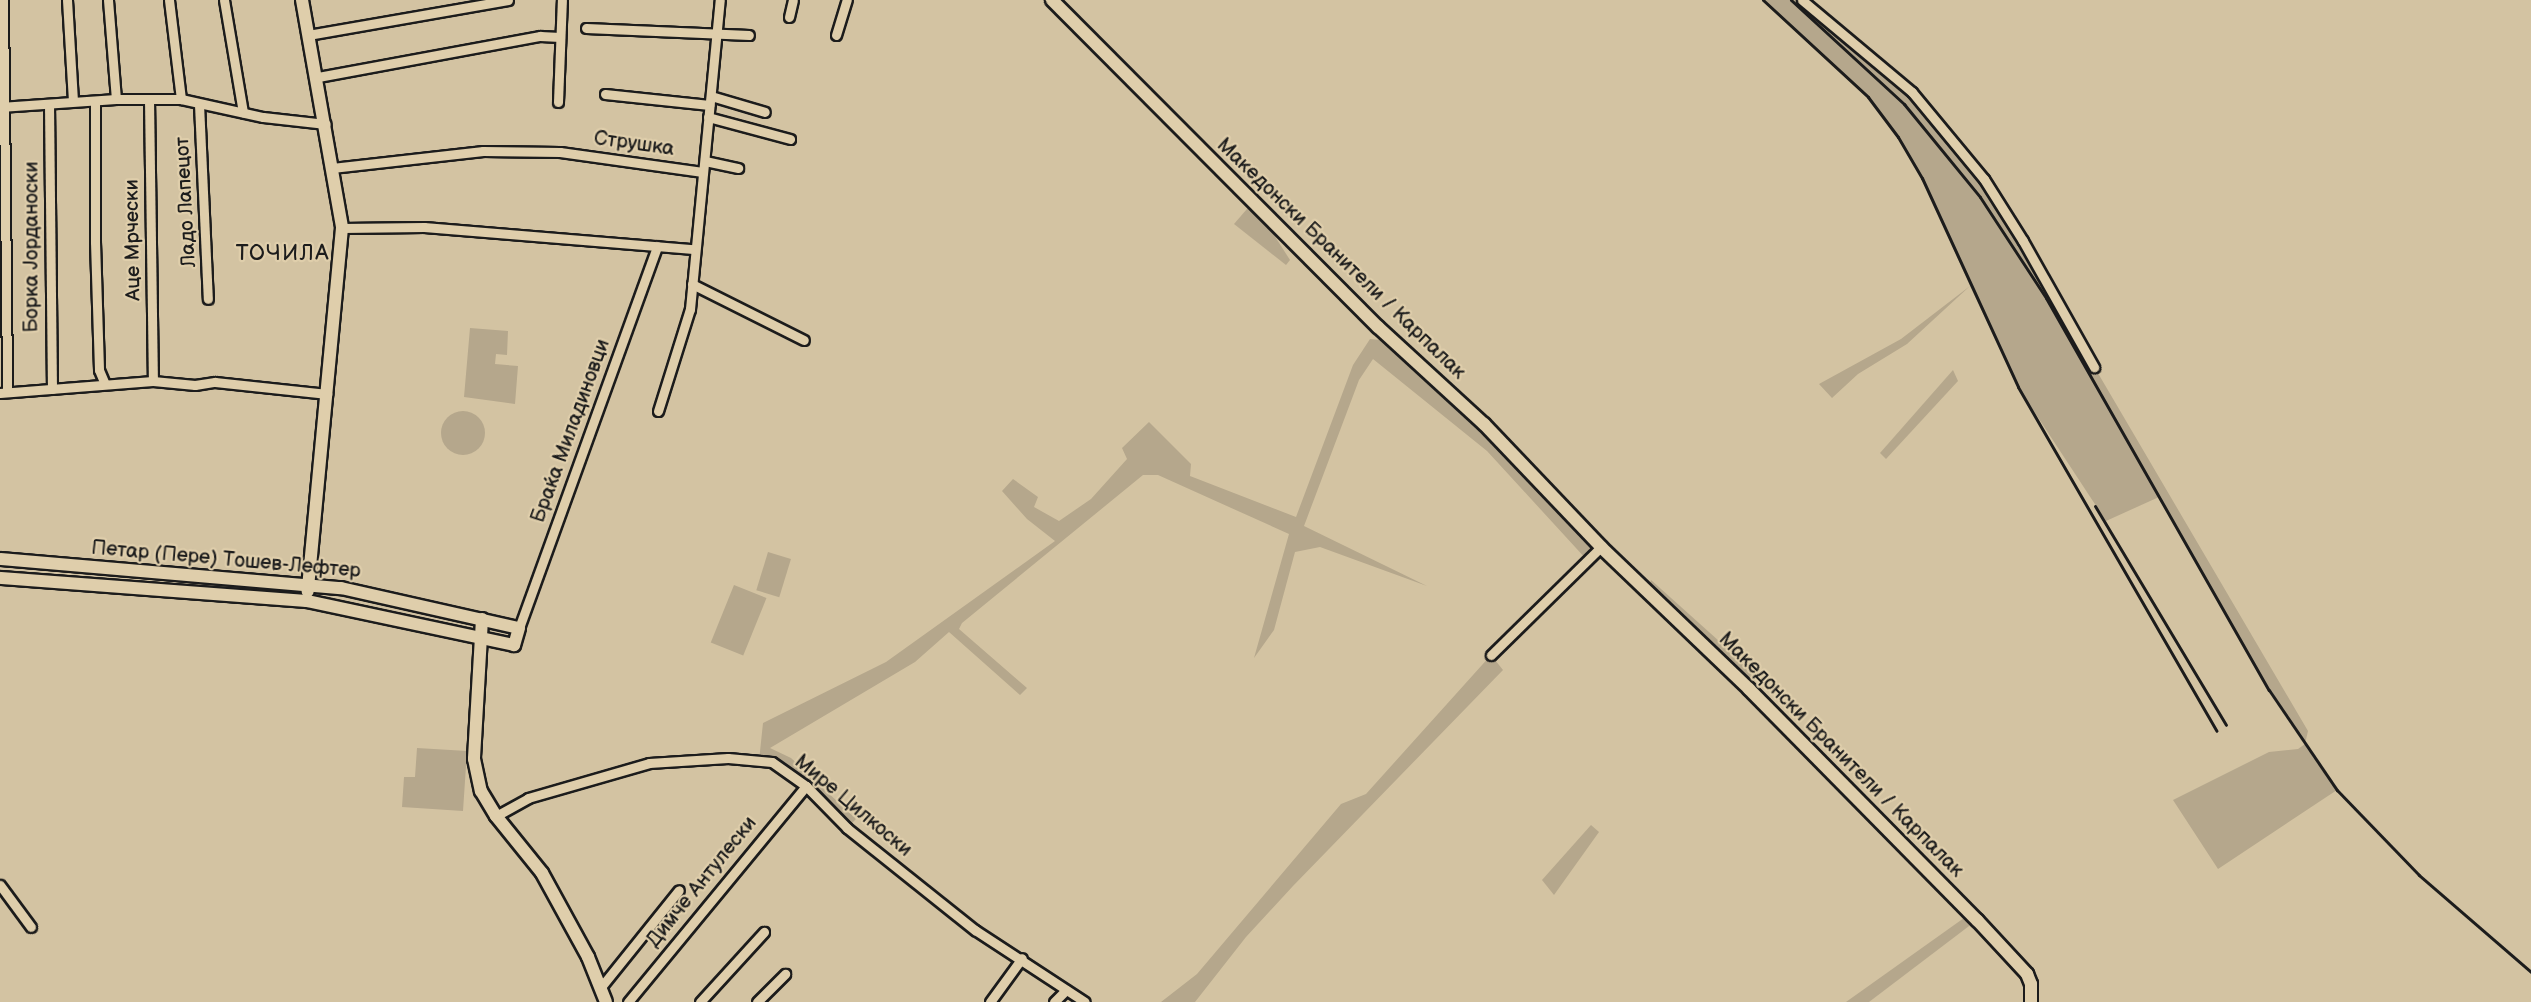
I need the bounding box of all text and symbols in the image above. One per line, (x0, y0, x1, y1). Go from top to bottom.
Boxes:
street label: Струшка (592, 126, 676, 162)
street label: Македонски Бранители / Карпалак (1212, 133, 1470, 385)
street label: Ладо Лапецот (171, 136, 201, 268)
street label: Борка Јорданоски (20, 161, 44, 333)
street label: Аце Мрчески (120, 179, 146, 301)
district label: ТОЧИЛА (236, 241, 330, 267)
street label: Браќа Миладиновци (527, 336, 615, 526)
street label: Петар (Пере) Тошев-Лефтер (90, 536, 362, 584)
street label: Македонски Бранители / Карпалак (1713, 627, 1969, 883)
street label: Мире Цилкоски (789, 750, 917, 862)
street label: Димче Антулески (642, 812, 762, 952)

